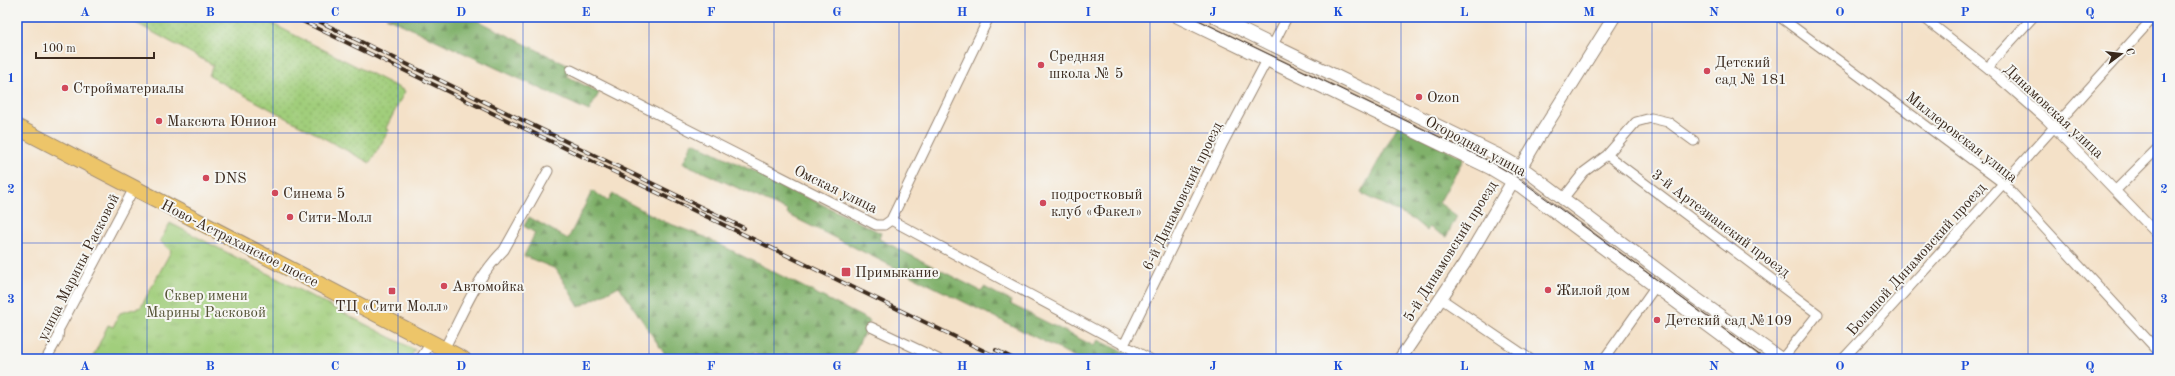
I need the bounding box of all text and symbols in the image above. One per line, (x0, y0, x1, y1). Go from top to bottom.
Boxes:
text: A (80, 6, 90, 19)
text: B (205, 6, 215, 19)
text: C (331, 6, 339, 19)
text: D (456, 6, 466, 19)
text: E (582, 6, 591, 19)
text: F (707, 6, 716, 19)
text: G (832, 6, 842, 19)
text: H (957, 6, 968, 19)
text: I (1085, 6, 1091, 19)
text: J (1209, 6, 1217, 19)
text: K (1333, 6, 1343, 19)
text: L (1460, 6, 1469, 19)
text: M (1583, 6, 1595, 19)
text: N (1709, 6, 1719, 19)
text: O (1835, 6, 1845, 19)
text: P (1960, 6, 1970, 19)
text: Q (2085, 6, 2095, 19)
scale bar (36, 34, 154, 60)
north arrow (2101, 34, 2141, 74)
text: 100 m (42, 43, 76, 55)
text: С (2123, 47, 2135, 57)
place label: Средняя школа № 5 (1049, 50, 1124, 82)
place label: Детский сад № 181 (1715, 56, 1787, 88)
marker: Средняя школа № 5 (1036, 60, 1046, 70)
street label: Динамовская улица (2000, 62, 2106, 162)
marker: Детский сад № 181 (1702, 66, 1712, 76)
text: 1 (7, 72, 15, 85)
text: 1 (2160, 72, 2168, 85)
place label: Стройматериалы (73, 82, 184, 97)
marker: Стройматериалы (60, 83, 70, 93)
street label: Миллеровская улица (1903, 90, 2020, 187)
place label: Ozon (1427, 91, 1460, 106)
marker: Ozon (1414, 92, 1424, 102)
street label: Огородная улица (1422, 114, 1529, 180)
place label: Максюта Юнион (167, 115, 277, 130)
marker: Максюта Юнион (154, 116, 164, 126)
street label: 6-й Динамовский проезд (1141, 119, 1226, 273)
street label: Омская улица (791, 164, 880, 217)
street label: 3-й Артезианский проезд (1648, 167, 1792, 281)
place label: DNS (214, 172, 247, 187)
marker: DNS (201, 173, 211, 183)
street label: 5-й Динамовский проезд (1402, 178, 1501, 325)
street label: Большой Динамовский проезд (1845, 180, 1990, 339)
text: 2 (7, 183, 15, 196)
text: 2 (2160, 183, 2168, 196)
place label: Синема 5 (283, 187, 345, 202)
marker: Синема 5 (270, 188, 280, 198)
place label: подростковый клуб «Факел» (1051, 188, 1143, 220)
street label: улица Марины Расковой (36, 192, 123, 344)
street label: Ново-Астраханское шоссе (158, 198, 321, 291)
marker: подростковый клуб «Факел» (1038, 198, 1048, 208)
place label: Сити-Молл (298, 211, 372, 226)
marker: Сити-Молл (285, 212, 295, 222)
marker: Примыкание (840, 266, 852, 278)
place label: Примыкание (855, 266, 939, 281)
place label: Автомойка (452, 280, 525, 295)
marker: Автомойка (439, 281, 449, 291)
place label: Жилой дом (1556, 284, 1630, 299)
marker: Жилой дом (1543, 285, 1553, 295)
marker: ТЦ «Сити Молл» (387, 286, 397, 296)
park label: Сквер имени Марины Расковой (146, 289, 266, 321)
text: 3 (7, 293, 15, 306)
text: 3 (2160, 293, 2168, 306)
place label: ТЦ «Сити Молл» (335, 300, 449, 315)
place label: Детский сад №109 (1665, 314, 1792, 329)
marker: Детский сад №109 (1652, 315, 1662, 325)
text: A (80, 360, 90, 373)
text: B (205, 360, 215, 373)
text: C (331, 360, 339, 373)
text: D (456, 360, 466, 373)
text: E (582, 360, 591, 373)
text: F (707, 360, 716, 373)
text: G (832, 360, 842, 373)
text: H (957, 360, 968, 373)
text: I (1085, 360, 1091, 373)
text: J (1209, 360, 1217, 373)
text: K (1333, 360, 1343, 373)
text: L (1460, 360, 1469, 373)
text: M (1583, 360, 1595, 373)
text: N (1709, 360, 1719, 373)
text: O (1835, 360, 1845, 373)
text: P (1960, 360, 1970, 373)
text: Q (2085, 360, 2095, 373)

